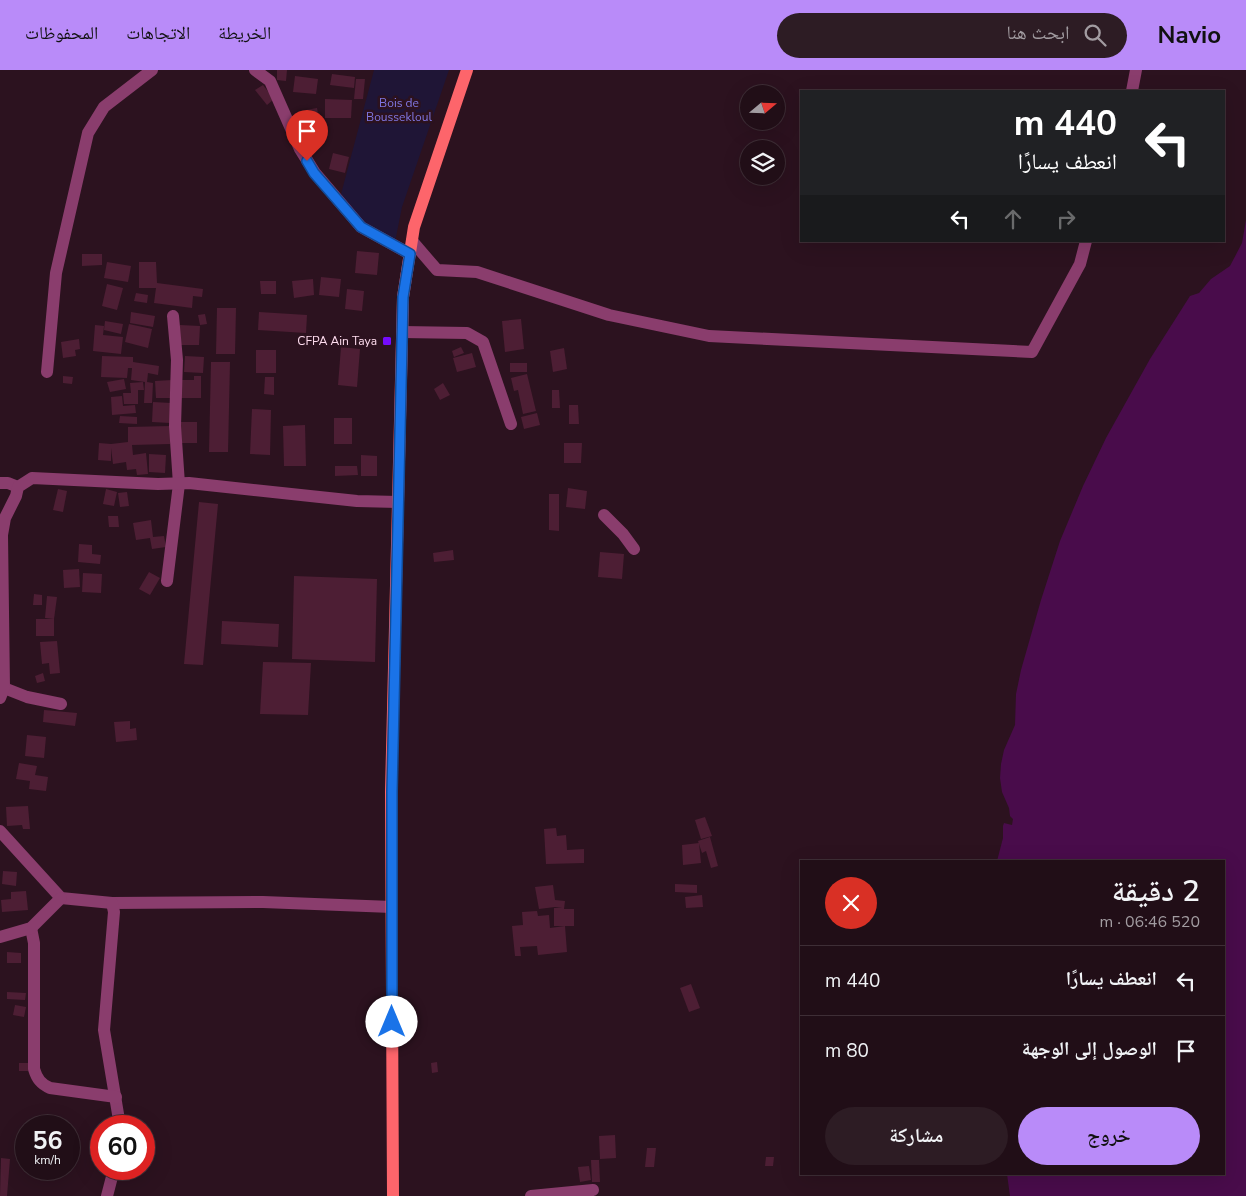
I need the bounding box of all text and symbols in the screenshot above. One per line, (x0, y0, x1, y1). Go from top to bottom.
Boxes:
search box (777, 13, 1127, 58)
text: Navio (1157, 19, 1221, 51)
text: ابحث هنا (1007, 20, 1069, 46)
text: المحفوظات (25, 21, 98, 45)
text: الاتجاهات (126, 21, 190, 45)
text: الخريطة (218, 21, 271, 45)
icon: search (1081, 21, 1109, 49)
north arrow (740, 85, 785, 130)
map controls (740, 85, 785, 185)
park label: Bois de Boussekloul (366, 95, 432, 125)
text: 440 m (1014, 100, 1117, 147)
pin (286, 110, 328, 161)
icon: left (1135, 110, 1200, 175)
icon: arrive (293, 117, 321, 145)
button: layers (740, 140, 785, 185)
text: انعطف يسارًا (1018, 147, 1117, 177)
icon: left (946, 205, 974, 233)
icon: ahead (999, 205, 1027, 233)
icon: right (1052, 205, 1080, 233)
place label: CFPA Ain Taya (297, 333, 377, 349)
marker: CFPA Ain Taya (381, 335, 393, 347)
text: 2 دقيقة (1112, 871, 1200, 912)
button: close (825, 877, 877, 929)
text: 520 m · 06:46 (1099, 911, 1200, 933)
text: انعطف يسارًا (1066, 966, 1157, 992)
icon: left (1172, 967, 1200, 995)
text: 440 m (825, 968, 880, 994)
position arrow (365, 995, 417, 1047)
text: الوصول إلى الوجهة (1022, 1036, 1157, 1062)
icon: arrive (1172, 1037, 1200, 1065)
text: 80 m (825, 1038, 869, 1064)
button: مشاركة (825, 1107, 1008, 1165)
button: خروج (1018, 1107, 1200, 1165)
speed limit sign: 60 (90, 1115, 155, 1180)
text: 56 (32, 1124, 63, 1158)
text: km/h (34, 1152, 61, 1168)

